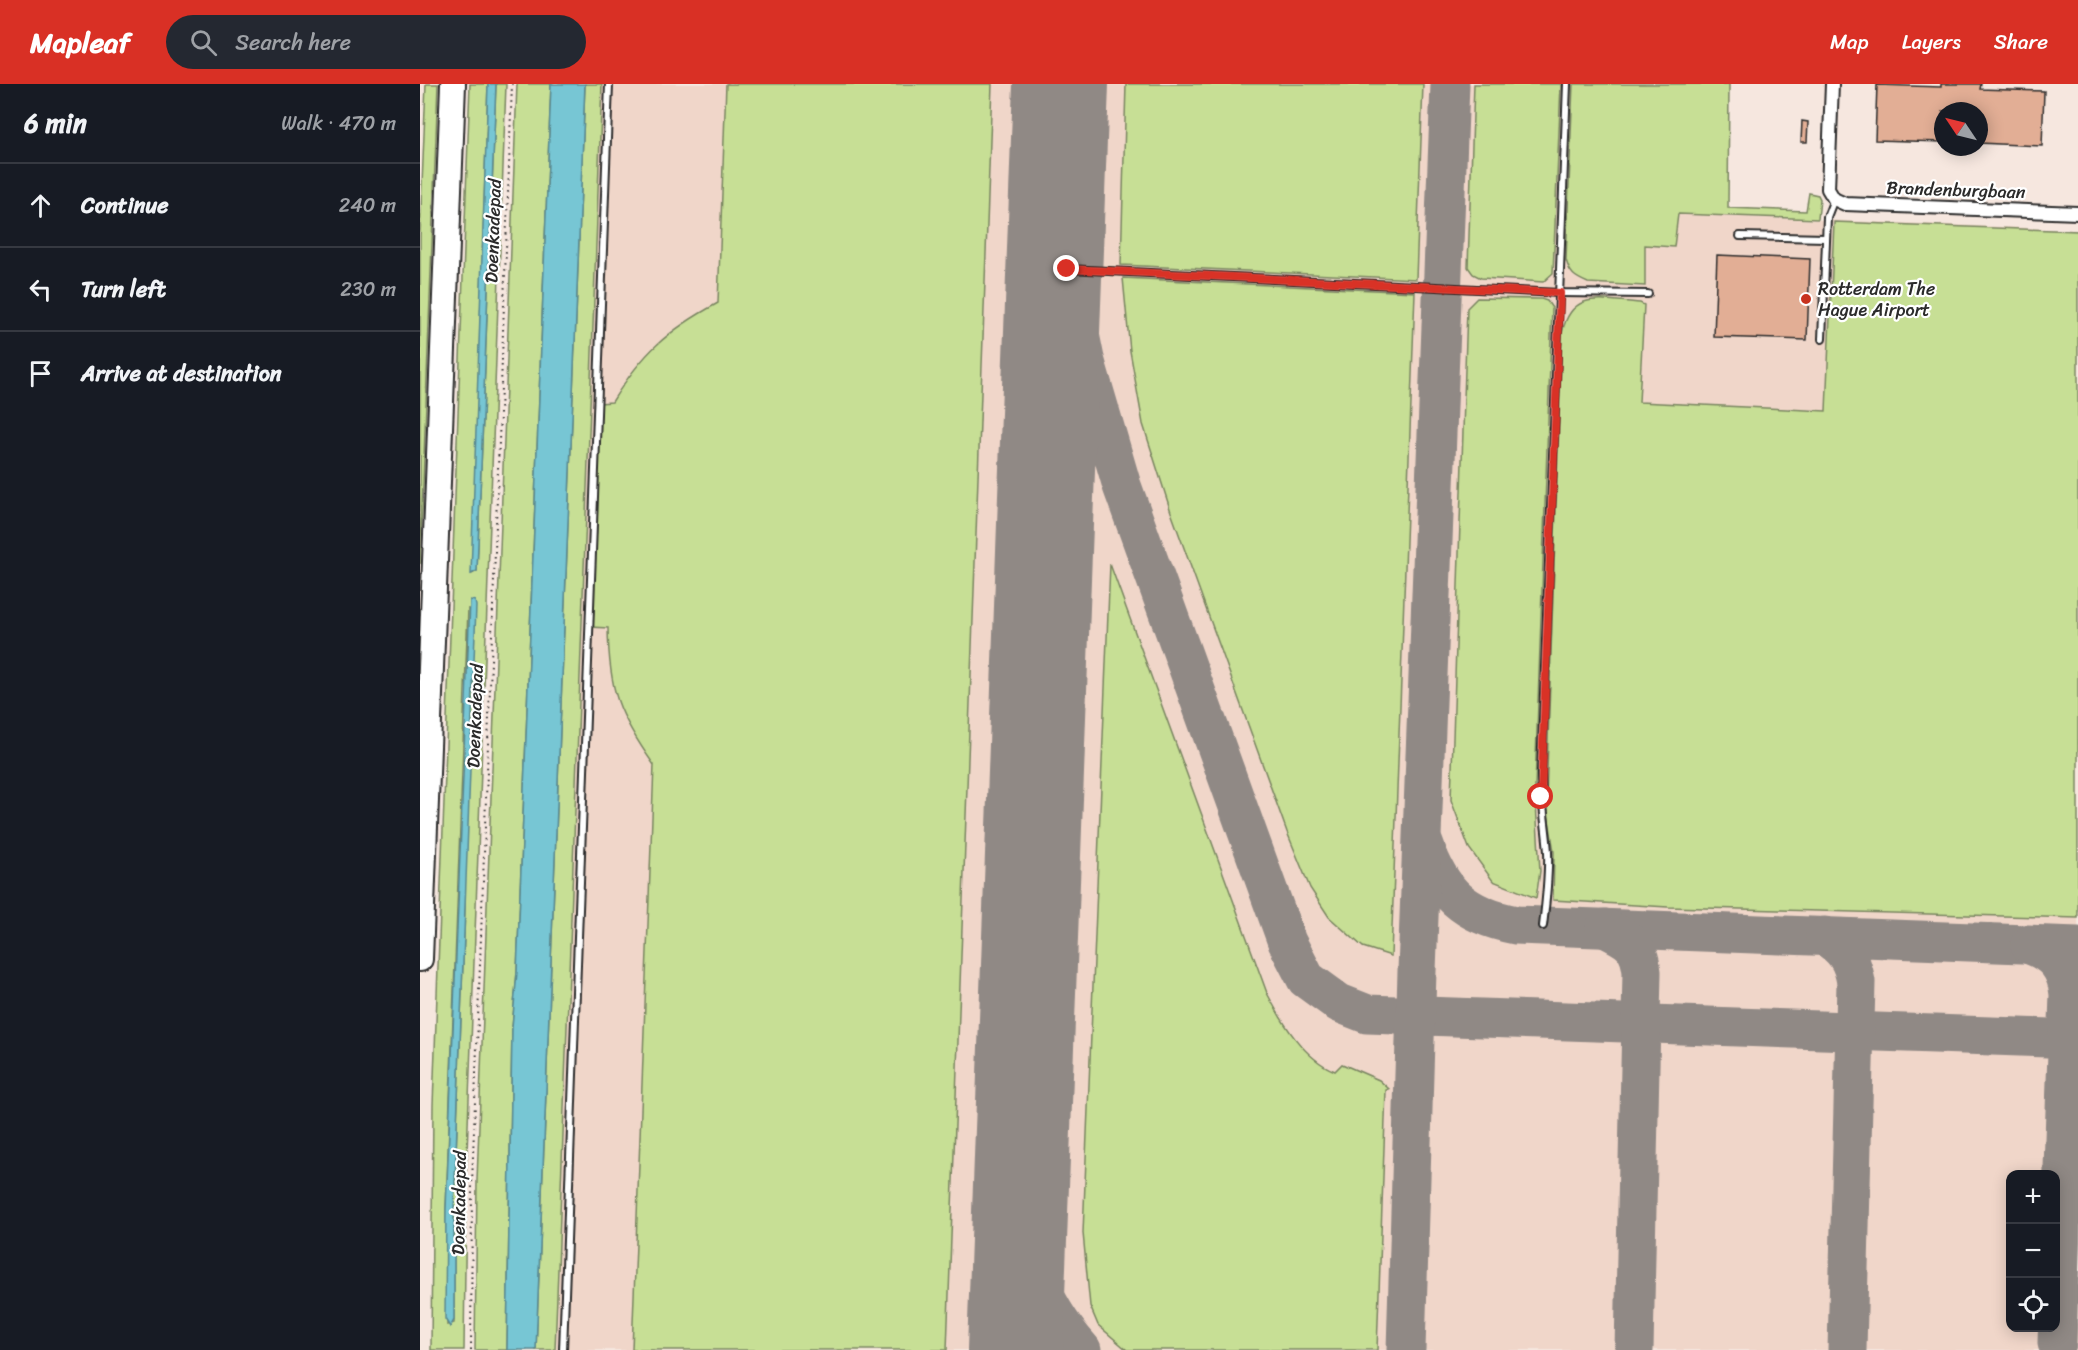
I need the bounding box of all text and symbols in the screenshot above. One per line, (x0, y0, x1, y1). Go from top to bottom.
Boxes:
search box (166, 15, 586, 69)
text: Mapleaf (30, 18, 130, 67)
text: Search here (235, 23, 351, 62)
text: Map (1830, 23, 1869, 61)
text: Layers (1902, 23, 1961, 61)
text: Share (1994, 23, 2048, 61)
icon: search (187, 26, 220, 59)
text: 6 min (24, 100, 87, 146)
north arrow (1934, 102, 1988, 156)
text: Walk · 470 m (281, 106, 396, 141)
street label: Brandenburgbaan (1886, 172, 2026, 208)
street label: Doenkadepad (475, 177, 511, 284)
text: Continue (81, 186, 169, 225)
text: 240 m (339, 188, 396, 223)
icon: ahead (24, 189, 57, 222)
route end (1053, 255, 1079, 281)
text: Turn left (81, 270, 166, 309)
text: 230 m (340, 272, 396, 307)
icon: left (24, 273, 57, 306)
place label: Rotterdam The Hague Airport (1818, 273, 1935, 326)
marker: Rotterdam The Hague Airport (1799, 292, 1813, 306)
text: Arrive at destination (81, 354, 282, 393)
icon: arrive (24, 357, 57, 390)
street label: Doenkadepad (457, 662, 493, 769)
route start (1527, 783, 1553, 809)
street label: Doenkadepad (442, 1149, 476, 1255)
map controls (2006, 1170, 2060, 1332)
button: + (2006, 1170, 2060, 1224)
button: − (2006, 1224, 2060, 1278)
button: locate (2006, 1278, 2060, 1332)

